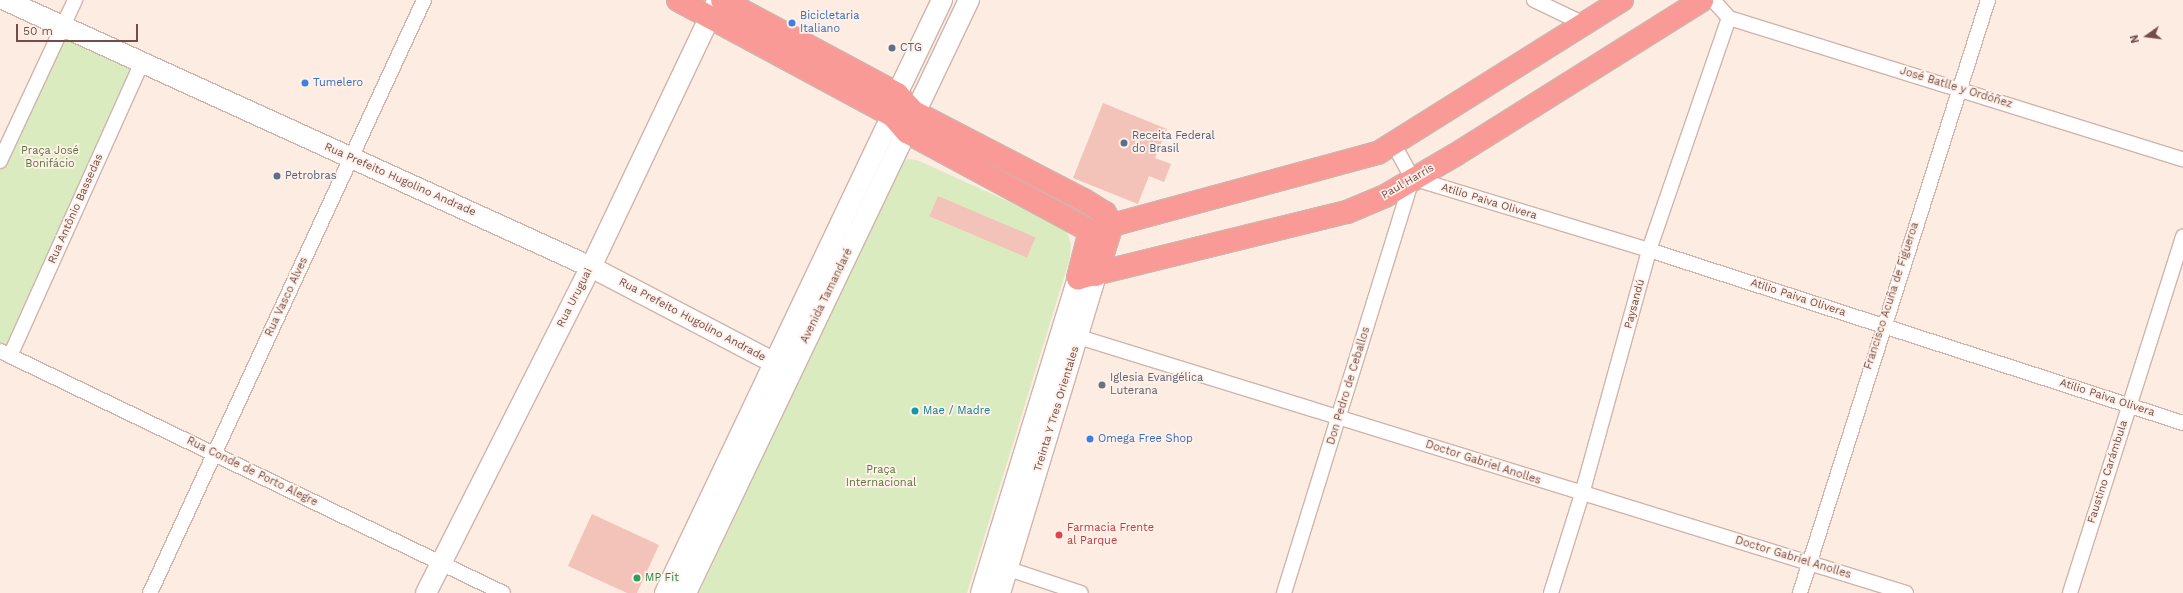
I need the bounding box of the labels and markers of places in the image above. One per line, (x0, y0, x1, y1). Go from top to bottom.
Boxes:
place label: Bicicletaria Italiano (800, 10, 859, 36)
marker: Bicicletaria Italiano (787, 18, 797, 28)
place label: CTG (900, 41, 922, 55)
marker: CTG (887, 43, 897, 53)
place label: Tumelero (313, 76, 363, 90)
marker: Tumelero (300, 78, 310, 88)
place label: Receita Federal do Brasil (1132, 130, 1215, 156)
marker: Receita Federal do Brasil (1119, 138, 1129, 148)
place label: Petrobras (285, 169, 337, 183)
marker: Petrobras (272, 171, 282, 181)
place label: Iglesia Evangélica Luterana (1110, 372, 1204, 398)
marker: Iglesia Evangélica Luterana (1097, 380, 1107, 390)
place label: Mae / Madre (923, 404, 990, 418)
marker: Mae / Madre (910, 406, 920, 416)
place label: Omega Free Shop (1098, 432, 1193, 446)
marker: Omega Free Shop (1085, 434, 1095, 444)
place label: Farmacia Frente al Parque (1067, 522, 1154, 548)
marker: Farmacia Frente al Parque (1054, 530, 1064, 540)
place label: MP Fit (645, 571, 679, 585)
marker: MP Fit (632, 573, 642, 583)

